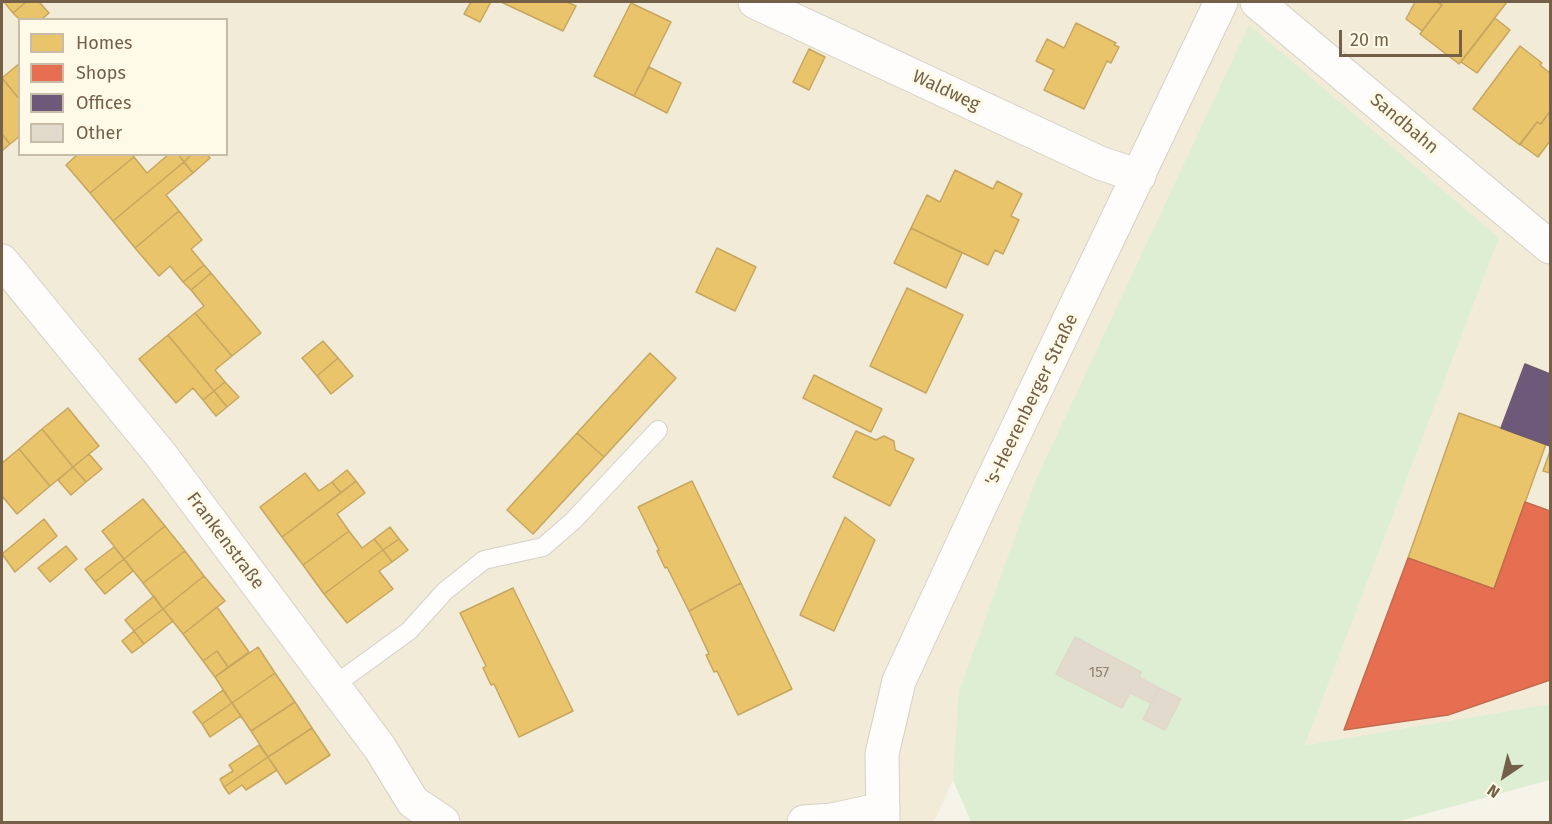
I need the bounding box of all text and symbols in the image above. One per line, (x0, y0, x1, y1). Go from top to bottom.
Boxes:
legend (18, 18, 228, 156)
scale bar (1342, 18, 1465, 56)
text: 20 m (1350, 29, 1389, 51)
text: Homes (76, 32, 132, 54)
text: Shops (76, 62, 126, 84)
street label: Waldweg (909, 66, 983, 116)
street label: Sandbahn (1366, 89, 1442, 159)
text: Offices (76, 92, 131, 114)
text: Other (76, 122, 122, 144)
street label: 's-Heerenberger Straße (981, 311, 1083, 489)
street label: Frankenstraße (182, 488, 268, 594)
house number: 157 (1089, 664, 1109, 682)
north arrow (1474, 746, 1534, 806)
text: N (1484, 780, 1503, 802)

